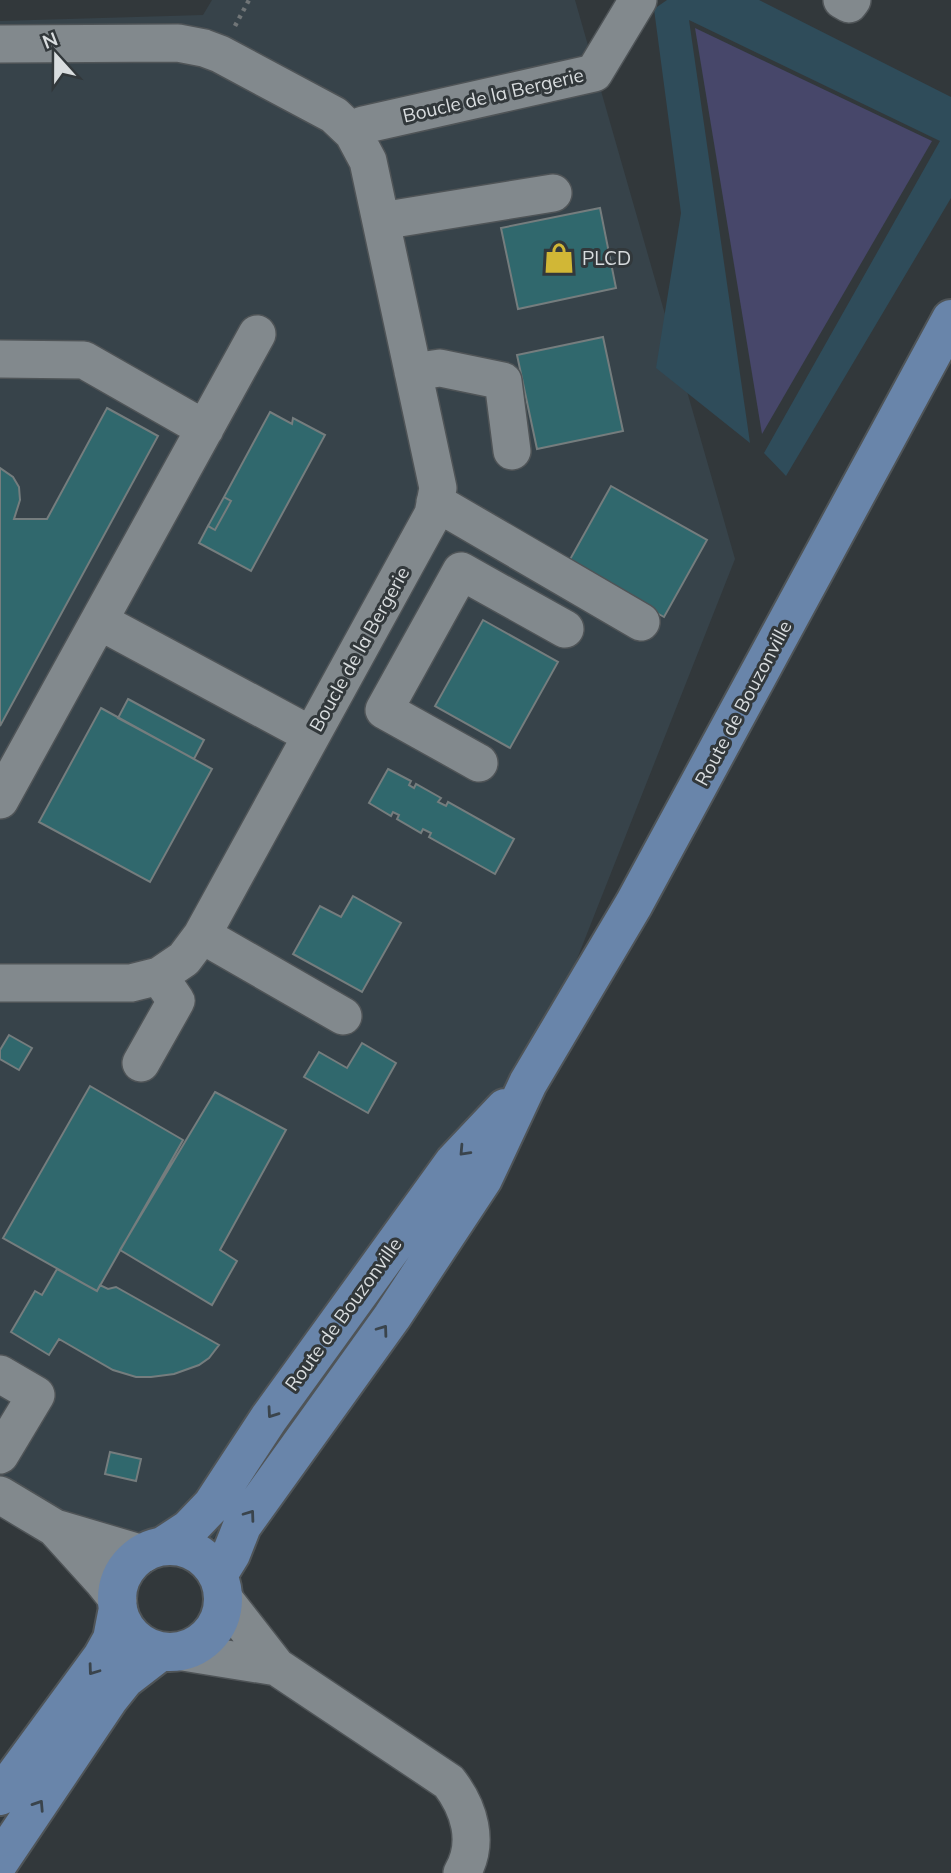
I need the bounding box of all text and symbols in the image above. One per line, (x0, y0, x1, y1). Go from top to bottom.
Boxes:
north arrow (21, 21, 91, 91)
text: N (39, 26, 61, 54)
street label: Boucle de la Bergerie (400, 62, 586, 128)
shop icon: PLCD (542, 241, 576, 275)
place label: PLCD (582, 246, 631, 270)
street label: Boucle de la Bergerie (304, 562, 414, 736)
street label: Route de Bouzonville (689, 616, 797, 790)
one-way arrow (460, 1143, 473, 1156)
street label: Route de Bouzonville (279, 1233, 407, 1395)
one-way arrow (374, 1325, 387, 1338)
one-way arrow (268, 1405, 280, 1418)
one-way arrow (242, 1510, 254, 1523)
one-way arrow (89, 1662, 101, 1675)
one-way arrow (30, 1800, 43, 1813)

